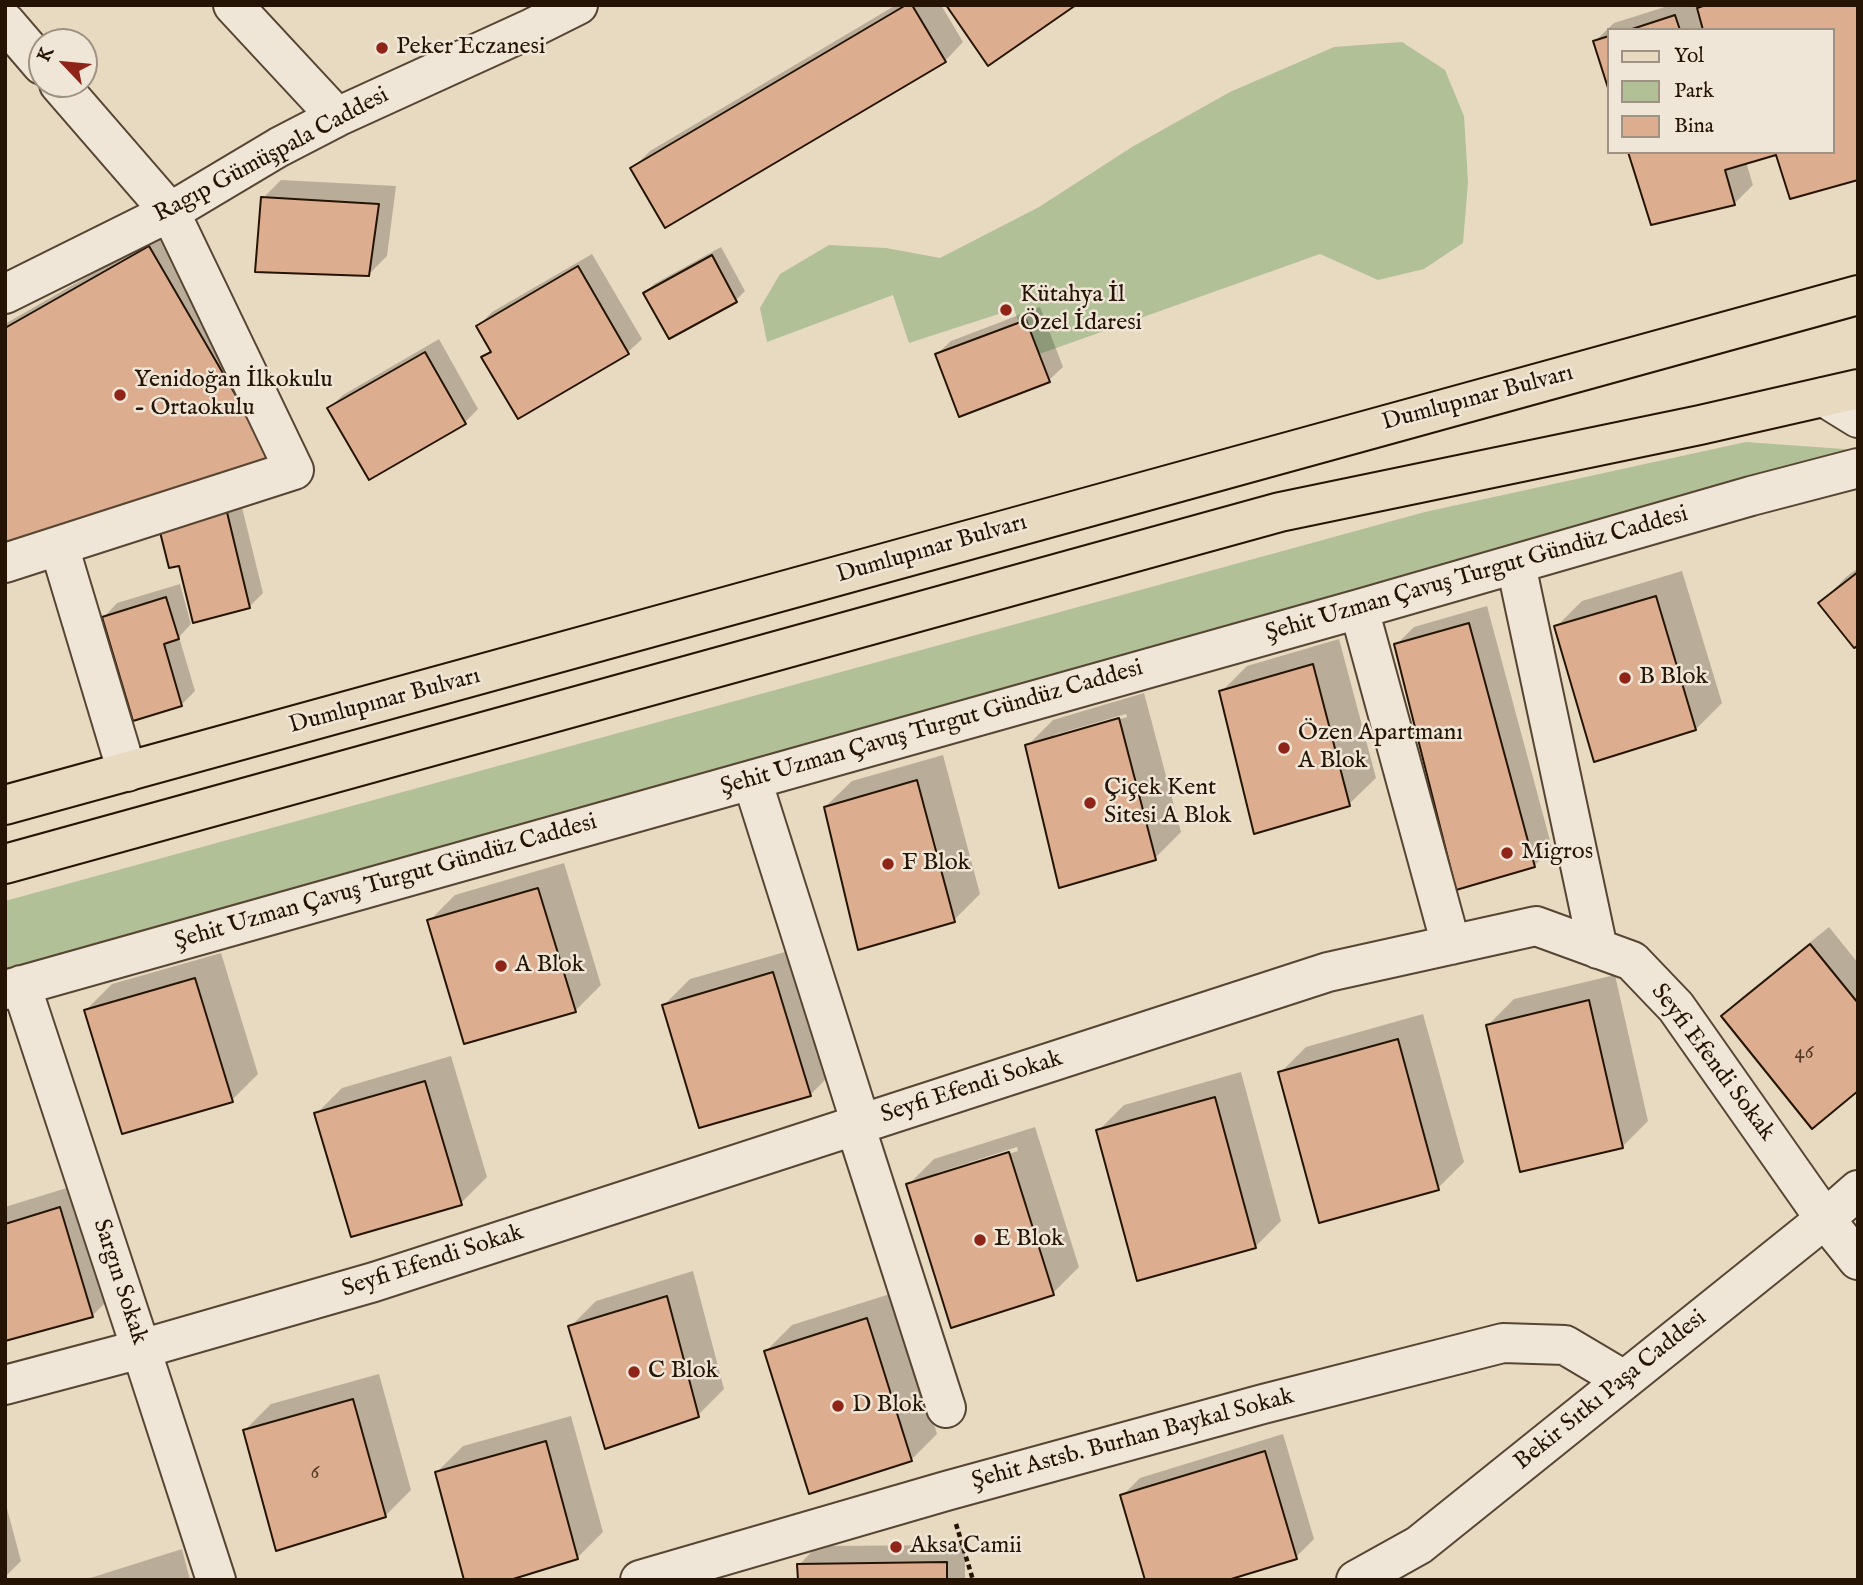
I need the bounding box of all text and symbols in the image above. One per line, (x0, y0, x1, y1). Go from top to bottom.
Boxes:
north arrow (28, 28, 98, 98)
legend (1608, 28, 1835, 154)
place label: Peker Eczanesi (396, 34, 545, 62)
marker: Peker Eczanesi (374, 40, 390, 56)
text: K (32, 43, 60, 66)
text: Yol (1674, 43, 1704, 70)
text: Park (1674, 78, 1714, 105)
street label: Ragıp Gümüşpala Caddesi (150, 82, 394, 230)
text: Bina (1674, 113, 1714, 140)
place label: Kütahya İl Özel İdaresi (1020, 282, 1142, 338)
marker: Kütahya İl Özel İdaresi (998, 302, 1014, 318)
street label: Dumlupınar Bulvarı (1379, 360, 1577, 438)
place label: Yenidoğan İlkokulu - Ortaokulu (134, 367, 333, 423)
marker: Yenidoğan İlkokulu - Ortaokulu (112, 387, 128, 403)
street label: Şehit Uzman Çavuş Turgut Gündüz Caddesi (1262, 501, 1692, 649)
street label: Dumlupınar Bulvarı (834, 509, 1030, 591)
street label: Şehit Uzman Çavuş Turgut Gündüz Caddesi (717, 655, 1147, 803)
street label: Dumlupınar Bulvarı (286, 663, 484, 741)
place label: B Blok (1639, 664, 1708, 692)
marker: B Blok (1617, 670, 1633, 686)
place label: Özen Apartmanı A Blok (1298, 720, 1463, 776)
marker: Özen Apartmanı A Blok (1276, 740, 1292, 756)
place label: Çiçek Kent Sitesi A Blok (1104, 775, 1231, 831)
marker: Çiçek Kent Sitesi A Blok (1082, 795, 1098, 811)
street label: Şehit Uzman Çavuş Turgut Gündüz Caddesi (171, 809, 601, 957)
place label: Migros (1521, 839, 1593, 867)
marker: Migros (1499, 845, 1515, 861)
place label: F Blok (902, 850, 970, 878)
marker: F Blok (880, 856, 896, 872)
place label: A Blok (515, 952, 584, 980)
marker: A Blok (493, 958, 509, 974)
street label: Seyfi Efendi Sokak (1644, 979, 1780, 1147)
house number: 46 (1794, 1041, 1814, 1067)
street label: Seyfi Efendi Sokak (878, 1045, 1066, 1131)
street label: Sargın Sokak (85, 1216, 153, 1348)
street label: Seyfi Efendi Sokak (339, 1219, 527, 1305)
place label: E Blok (994, 1226, 1064, 1254)
marker: E Blok (972, 1232, 988, 1248)
street label: Bekir Sıtkı Paşa Caddesi (1509, 1305, 1713, 1477)
place label: C Blok (648, 1358, 718, 1386)
marker: C Blok (626, 1364, 642, 1380)
street label: Şehit Astsb. Burhan Baykal Sokak (969, 1383, 1297, 1497)
place label: D Blok (852, 1392, 924, 1420)
marker: D Blok (830, 1398, 846, 1414)
house number: 6 (311, 1461, 319, 1487)
place label: Aksa Camii (910, 1533, 1022, 1561)
marker: Aksa Camii (888, 1539, 904, 1555)

